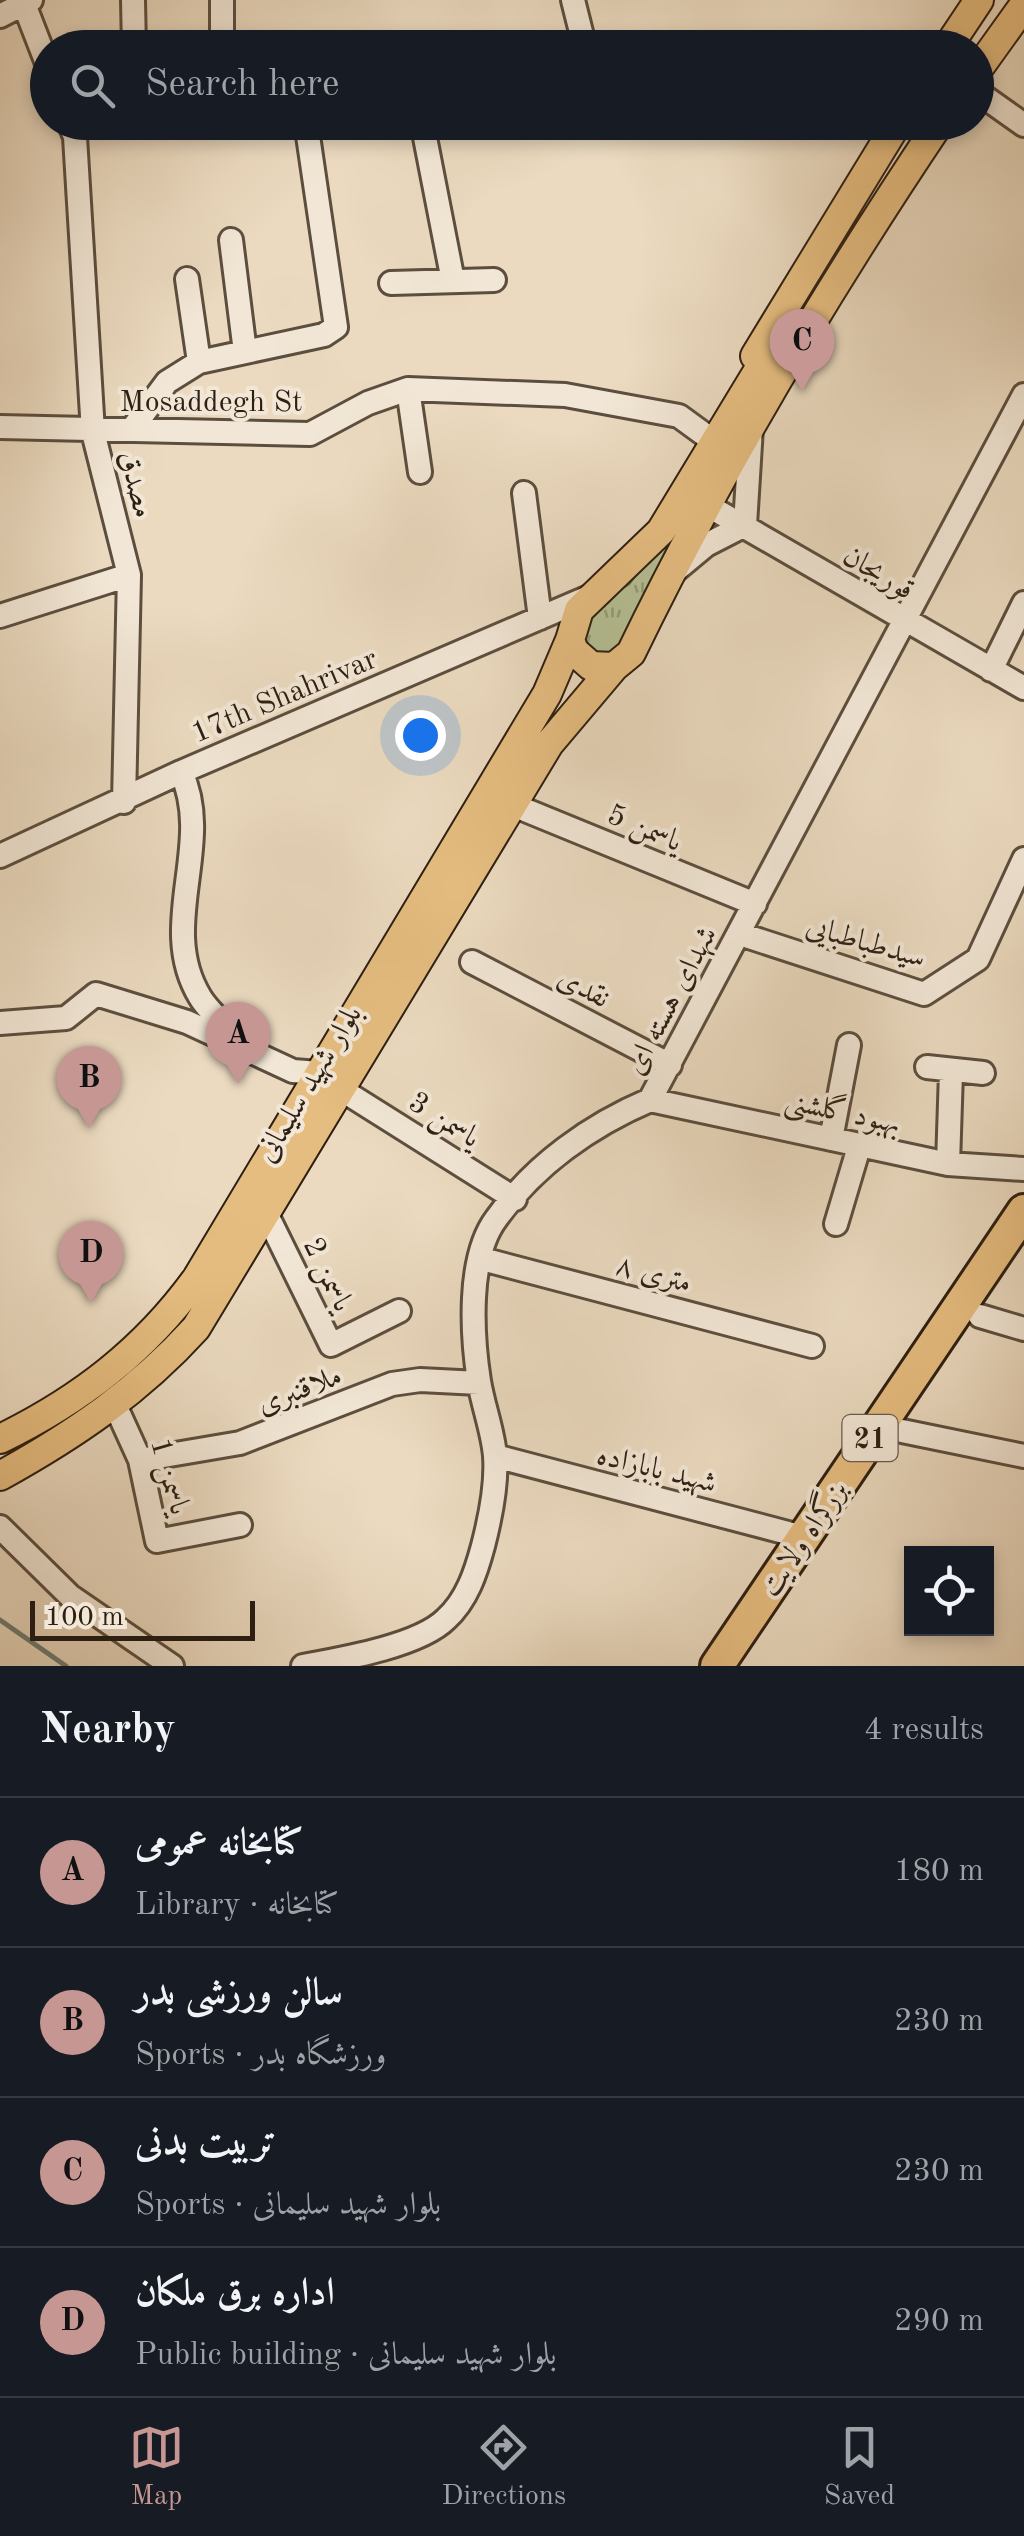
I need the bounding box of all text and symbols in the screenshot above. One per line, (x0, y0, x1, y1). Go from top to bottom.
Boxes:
search box (30, 30, 994, 140)
icon: search (65, 58, 120, 113)
text: Search here (145, 66, 340, 104)
pin: C (770, 308, 834, 391)
street label: Mosaddegh St (120, 388, 303, 418)
street label: مصدق (112, 448, 158, 521)
street label: قوریجان (836, 541, 919, 608)
street label: 17th Shahrivar (188, 644, 382, 749)
your location (395, 710, 446, 761)
street label: یاسمن 5 (601, 800, 687, 861)
street label: سیدطباطبایی (801, 912, 929, 977)
street label: شهدای هسته ای (620, 922, 725, 1081)
street label: نقدی (552, 963, 614, 1014)
street label: بلوار شهید سلیمانی (251, 1001, 370, 1169)
pin: A (206, 1002, 270, 1084)
pin: B (56, 1046, 122, 1128)
street label: بهبود گلشنی (781, 1081, 904, 1145)
street label: یاسمن 3 (401, 1087, 486, 1157)
pin: D (58, 1220, 124, 1303)
street label: یاسمن 2 (294, 1233, 358, 1319)
street label: ۸ متری (612, 1250, 695, 1299)
street label: ملاقنبری (253, 1361, 347, 1422)
road number: 21 (842, 1415, 898, 1461)
street label: یاسمن 1 (141, 1435, 195, 1520)
street label: شهید بابازاده (593, 1441, 719, 1501)
street label: بزرگراه ولایت (750, 1472, 856, 1603)
map controls (904, 1546, 994, 1636)
button: locate (904, 1546, 994, 1636)
scale bar (30, 1596, 255, 1640)
text: 100 m (45, 1604, 124, 1632)
text: Nearby (40, 1710, 176, 1752)
text: 4 results (864, 1715, 984, 1747)
text: کتابخانه عمومی (135, 1825, 303, 1863)
text: A (60, 1856, 85, 1888)
text: 180 m (894, 1856, 984, 1888)
text: Library · کتابخانه (135, 1890, 339, 1922)
text: سالن ورزشی بدر (135, 1975, 343, 2013)
text: B (61, 2006, 84, 2038)
text: 230 m (894, 2006, 984, 2038)
text: Sports · ورزشگاه بدر (135, 2040, 386, 2072)
text: تربیت بدنی (135, 2125, 277, 2163)
text: C (62, 2156, 83, 2188)
text: 230 m (894, 2156, 984, 2188)
text: Sports · بلوار شهید سلیمانی (135, 2190, 441, 2222)
text: اداره برق ملکان (135, 2275, 335, 2313)
text: D (60, 2306, 85, 2338)
text: 290 m (894, 2306, 984, 2338)
text: Public building · بلوار شهید سلیمانی (135, 2340, 557, 2372)
tab: Map (129, 2420, 184, 2515)
tab: Directions (442, 2420, 566, 2515)
tab: Saved (824, 2420, 895, 2515)

